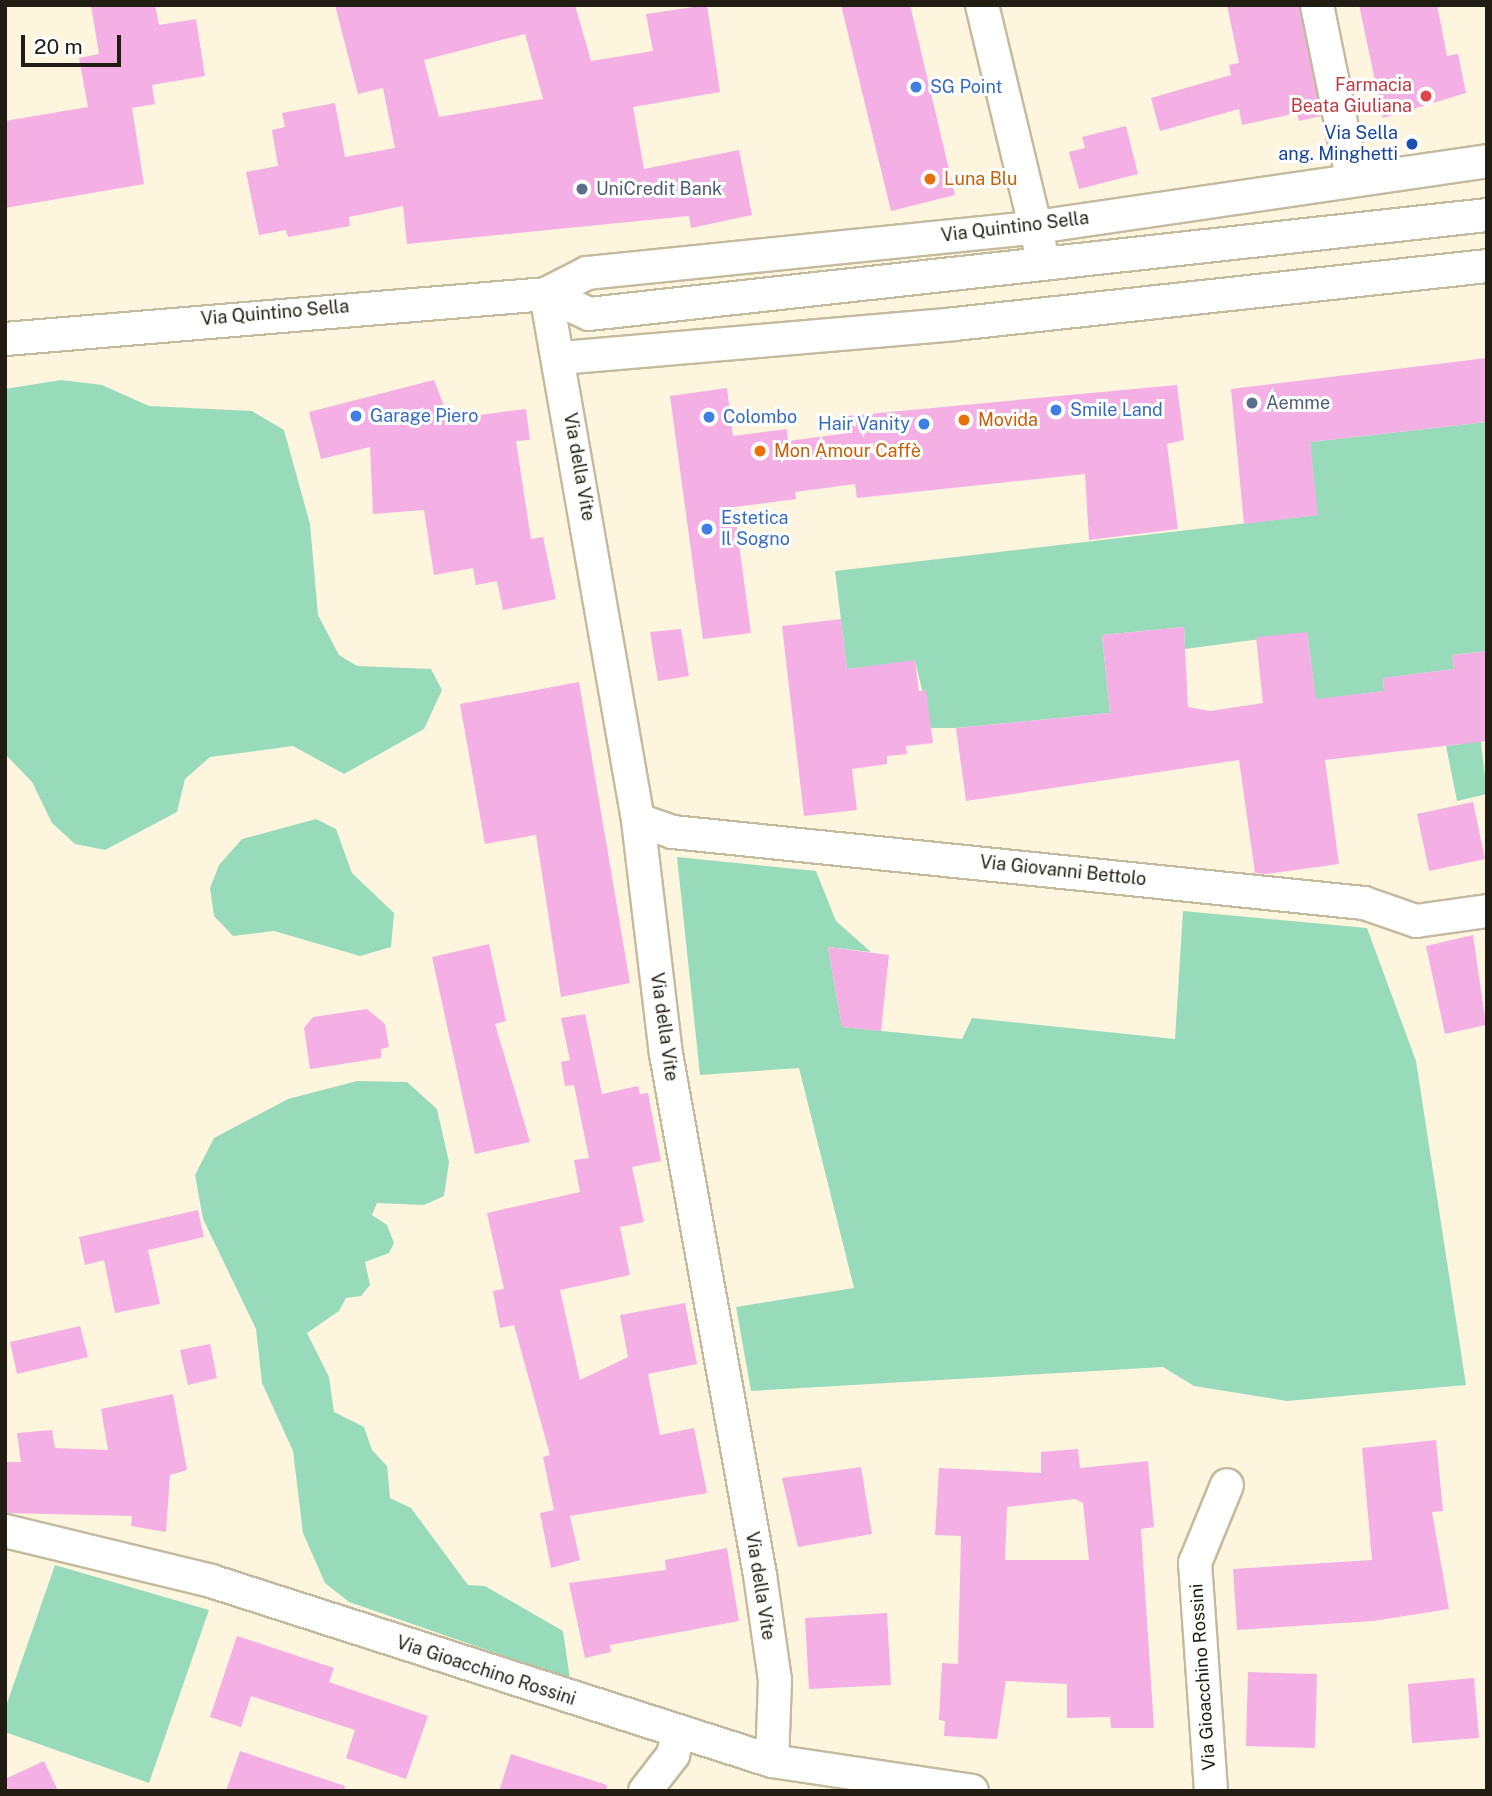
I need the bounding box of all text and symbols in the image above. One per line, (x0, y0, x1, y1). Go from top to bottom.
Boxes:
scale bar (24, 21, 124, 65)
text: 20 m (34, 34, 83, 59)
place label: Farmacia Beata Giuliana (1291, 75, 1412, 118)
place label: SG Point (930, 76, 1002, 98)
marker: SG Point (908, 79, 924, 95)
marker: Farmacia Beata Giuliana (1418, 88, 1434, 104)
place label: Via Sella ang. Minghetti (1278, 123, 1398, 166)
marker: Via Sella ang. Minghetti (1404, 136, 1420, 152)
place label: Luna Blu (944, 168, 1017, 190)
marker: Luna Blu (922, 171, 938, 187)
place label: UniCredit Bank (596, 178, 722, 200)
marker: UniCredit Bank (574, 181, 590, 197)
street label: Via Quintino Sella (940, 207, 1090, 247)
street label: Via Quintino Sella (200, 296, 350, 330)
place label: Aemme (1266, 392, 1330, 414)
marker: Aemme (1244, 395, 1260, 411)
place label: Smile Land (1070, 399, 1163, 421)
marker: Smile Land (1048, 402, 1064, 418)
place label: Garage Piero (370, 405, 478, 427)
place label: Colombo (723, 406, 797, 428)
marker: Garage Piero (348, 408, 364, 424)
marker: Colombo (701, 409, 717, 425)
place label: Movida (978, 409, 1038, 431)
street label: Via della Vite (559, 411, 599, 523)
marker: Movida (956, 412, 972, 428)
place label: Hair Vanity (818, 413, 910, 435)
marker: Hair Vanity (916, 416, 932, 432)
place label: Mon Amour Caffè (774, 440, 921, 462)
marker: Mon Amour Caffè (752, 443, 768, 459)
place label: Estetica Il Sogno (721, 508, 790, 550)
marker: Estetica Il Sogno (699, 521, 715, 537)
street label: Via Giovanni Bettolo (979, 852, 1147, 890)
street label: Via della Vite (646, 971, 682, 1083)
street label: Via della Vite (741, 1530, 779, 1642)
street label: Via Gioacchino Rossini (1186, 1583, 1220, 1771)
street label: Via Gioacchino Rossini (394, 1632, 578, 1710)

